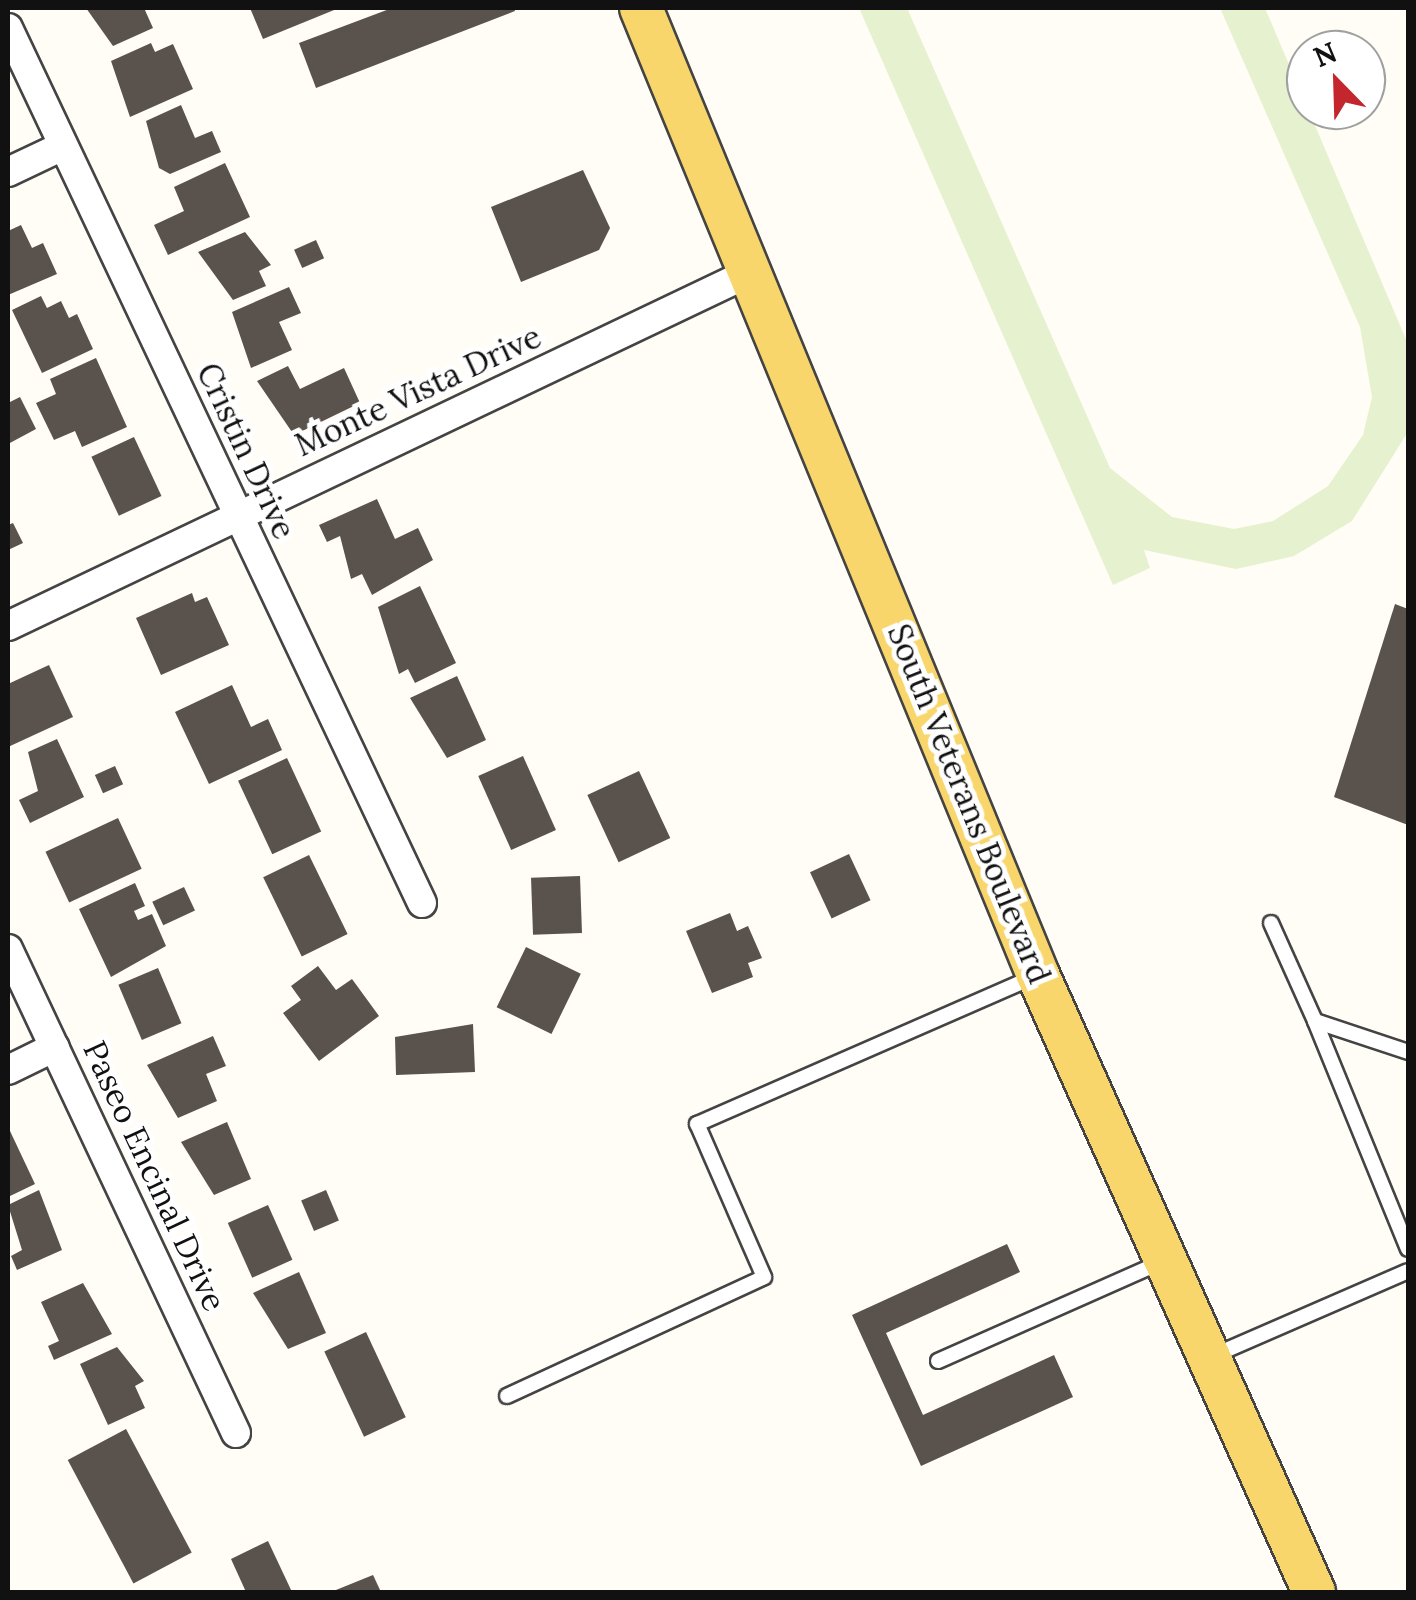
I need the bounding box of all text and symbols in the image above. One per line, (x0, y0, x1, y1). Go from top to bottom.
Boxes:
north arrow (1286, 30, 1386, 130)
text: N (1308, 33, 1342, 75)
street label: Monte Vista Drive (289, 317, 547, 465)
street label: Cristin Drive (189, 357, 303, 545)
street label: South Veterans Boulevard (879, 619, 1059, 989)
street label: Paseo Encinal Drive (75, 1035, 233, 1317)

